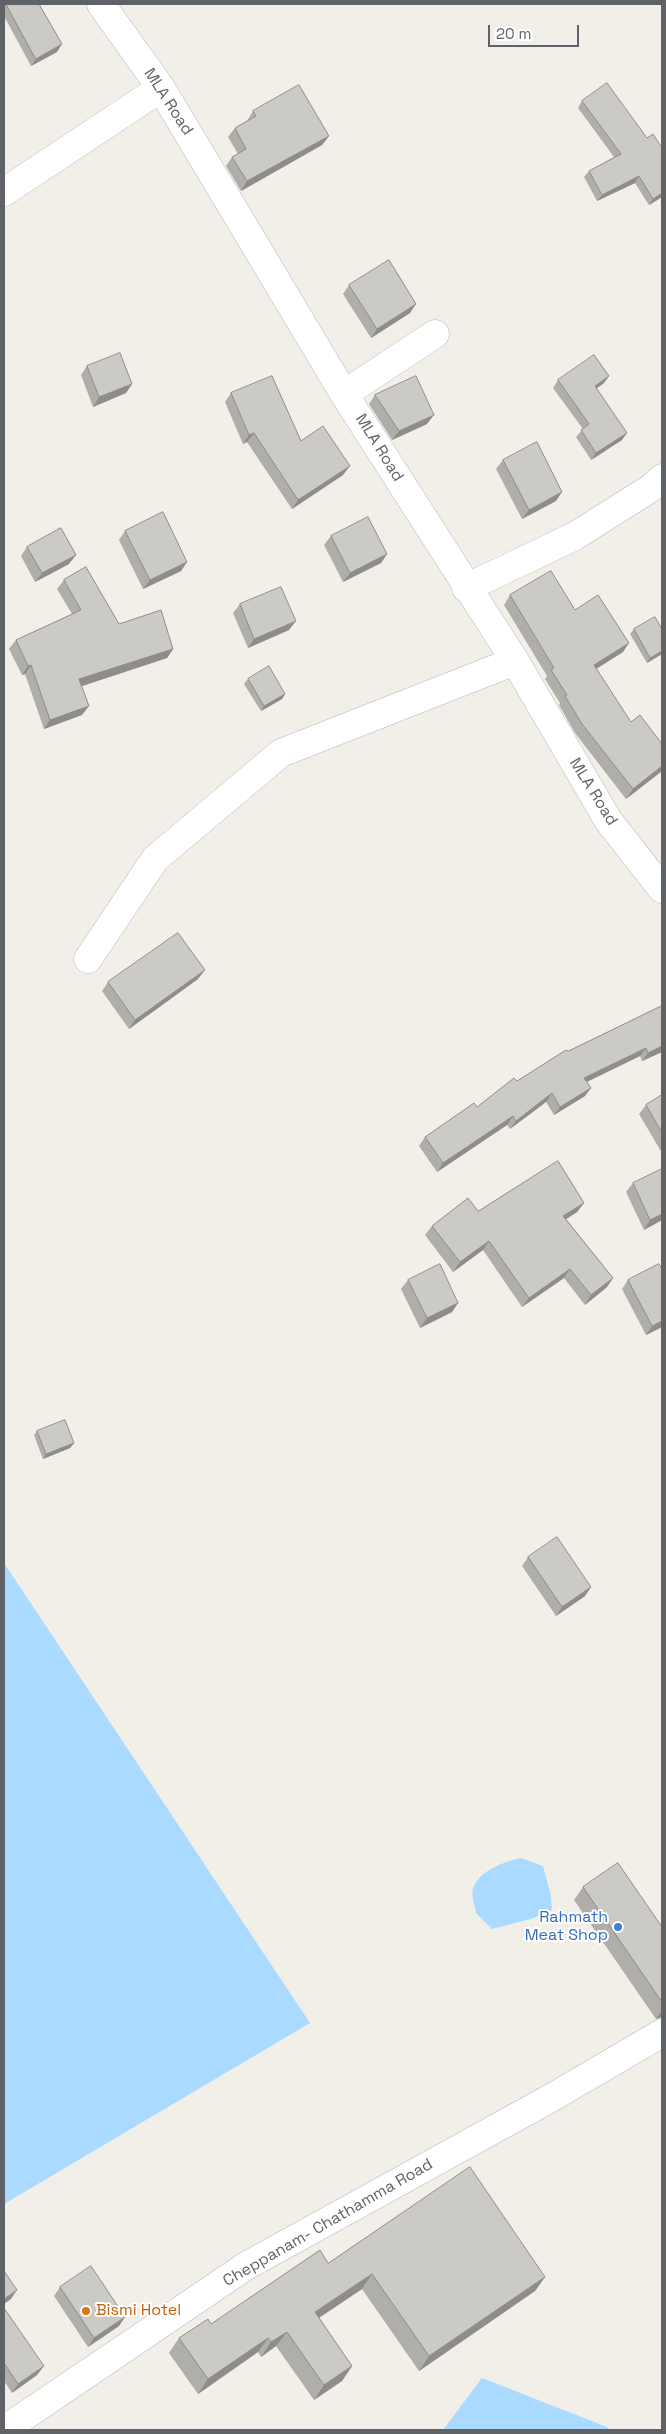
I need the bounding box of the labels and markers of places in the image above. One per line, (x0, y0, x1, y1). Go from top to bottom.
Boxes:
place label: Rahmath Meat Shop (525, 1908, 608, 1946)
marker: Rahmath Meat Shop (612, 1921, 624, 1933)
place label: Bismi Hotel (96, 2301, 181, 2321)
marker: Bismi Hotel (80, 2305, 92, 2317)

